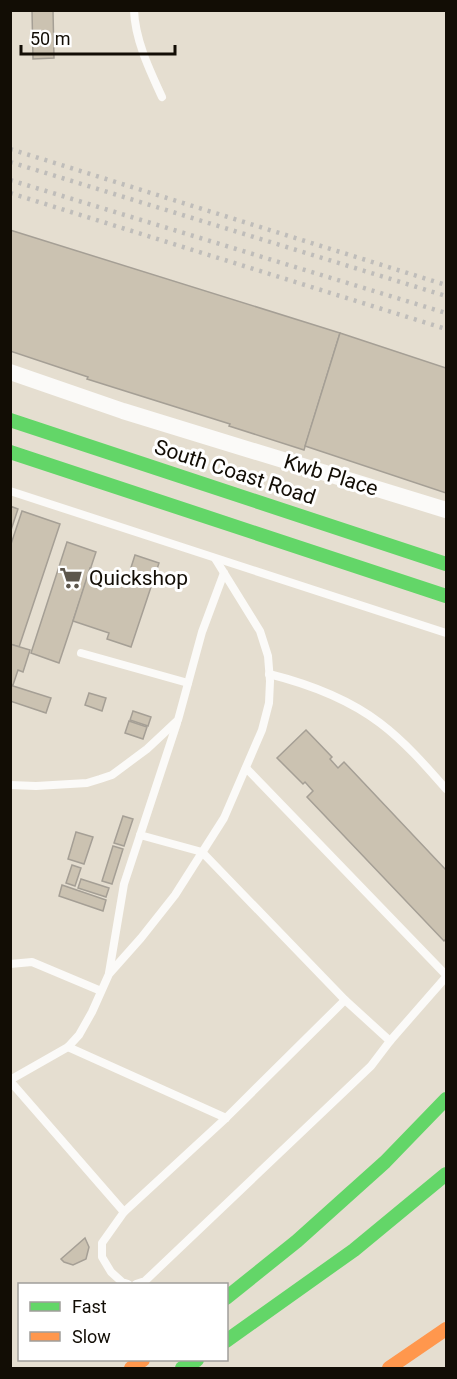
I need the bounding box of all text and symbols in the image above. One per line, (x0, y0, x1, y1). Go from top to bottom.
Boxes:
scale bar (21, 18, 176, 56)
text: 50 m (30, 28, 70, 49)
street label: South Coast Road (151, 435, 319, 509)
street label: Kwb Place (281, 449, 381, 501)
supermarket icon: Quickshop (58, 565, 84, 591)
place label: Quickshop (89, 566, 188, 590)
legend (18, 1283, 228, 1361)
text: Fast (72, 1296, 107, 1317)
text: Slow (72, 1326, 111, 1347)

